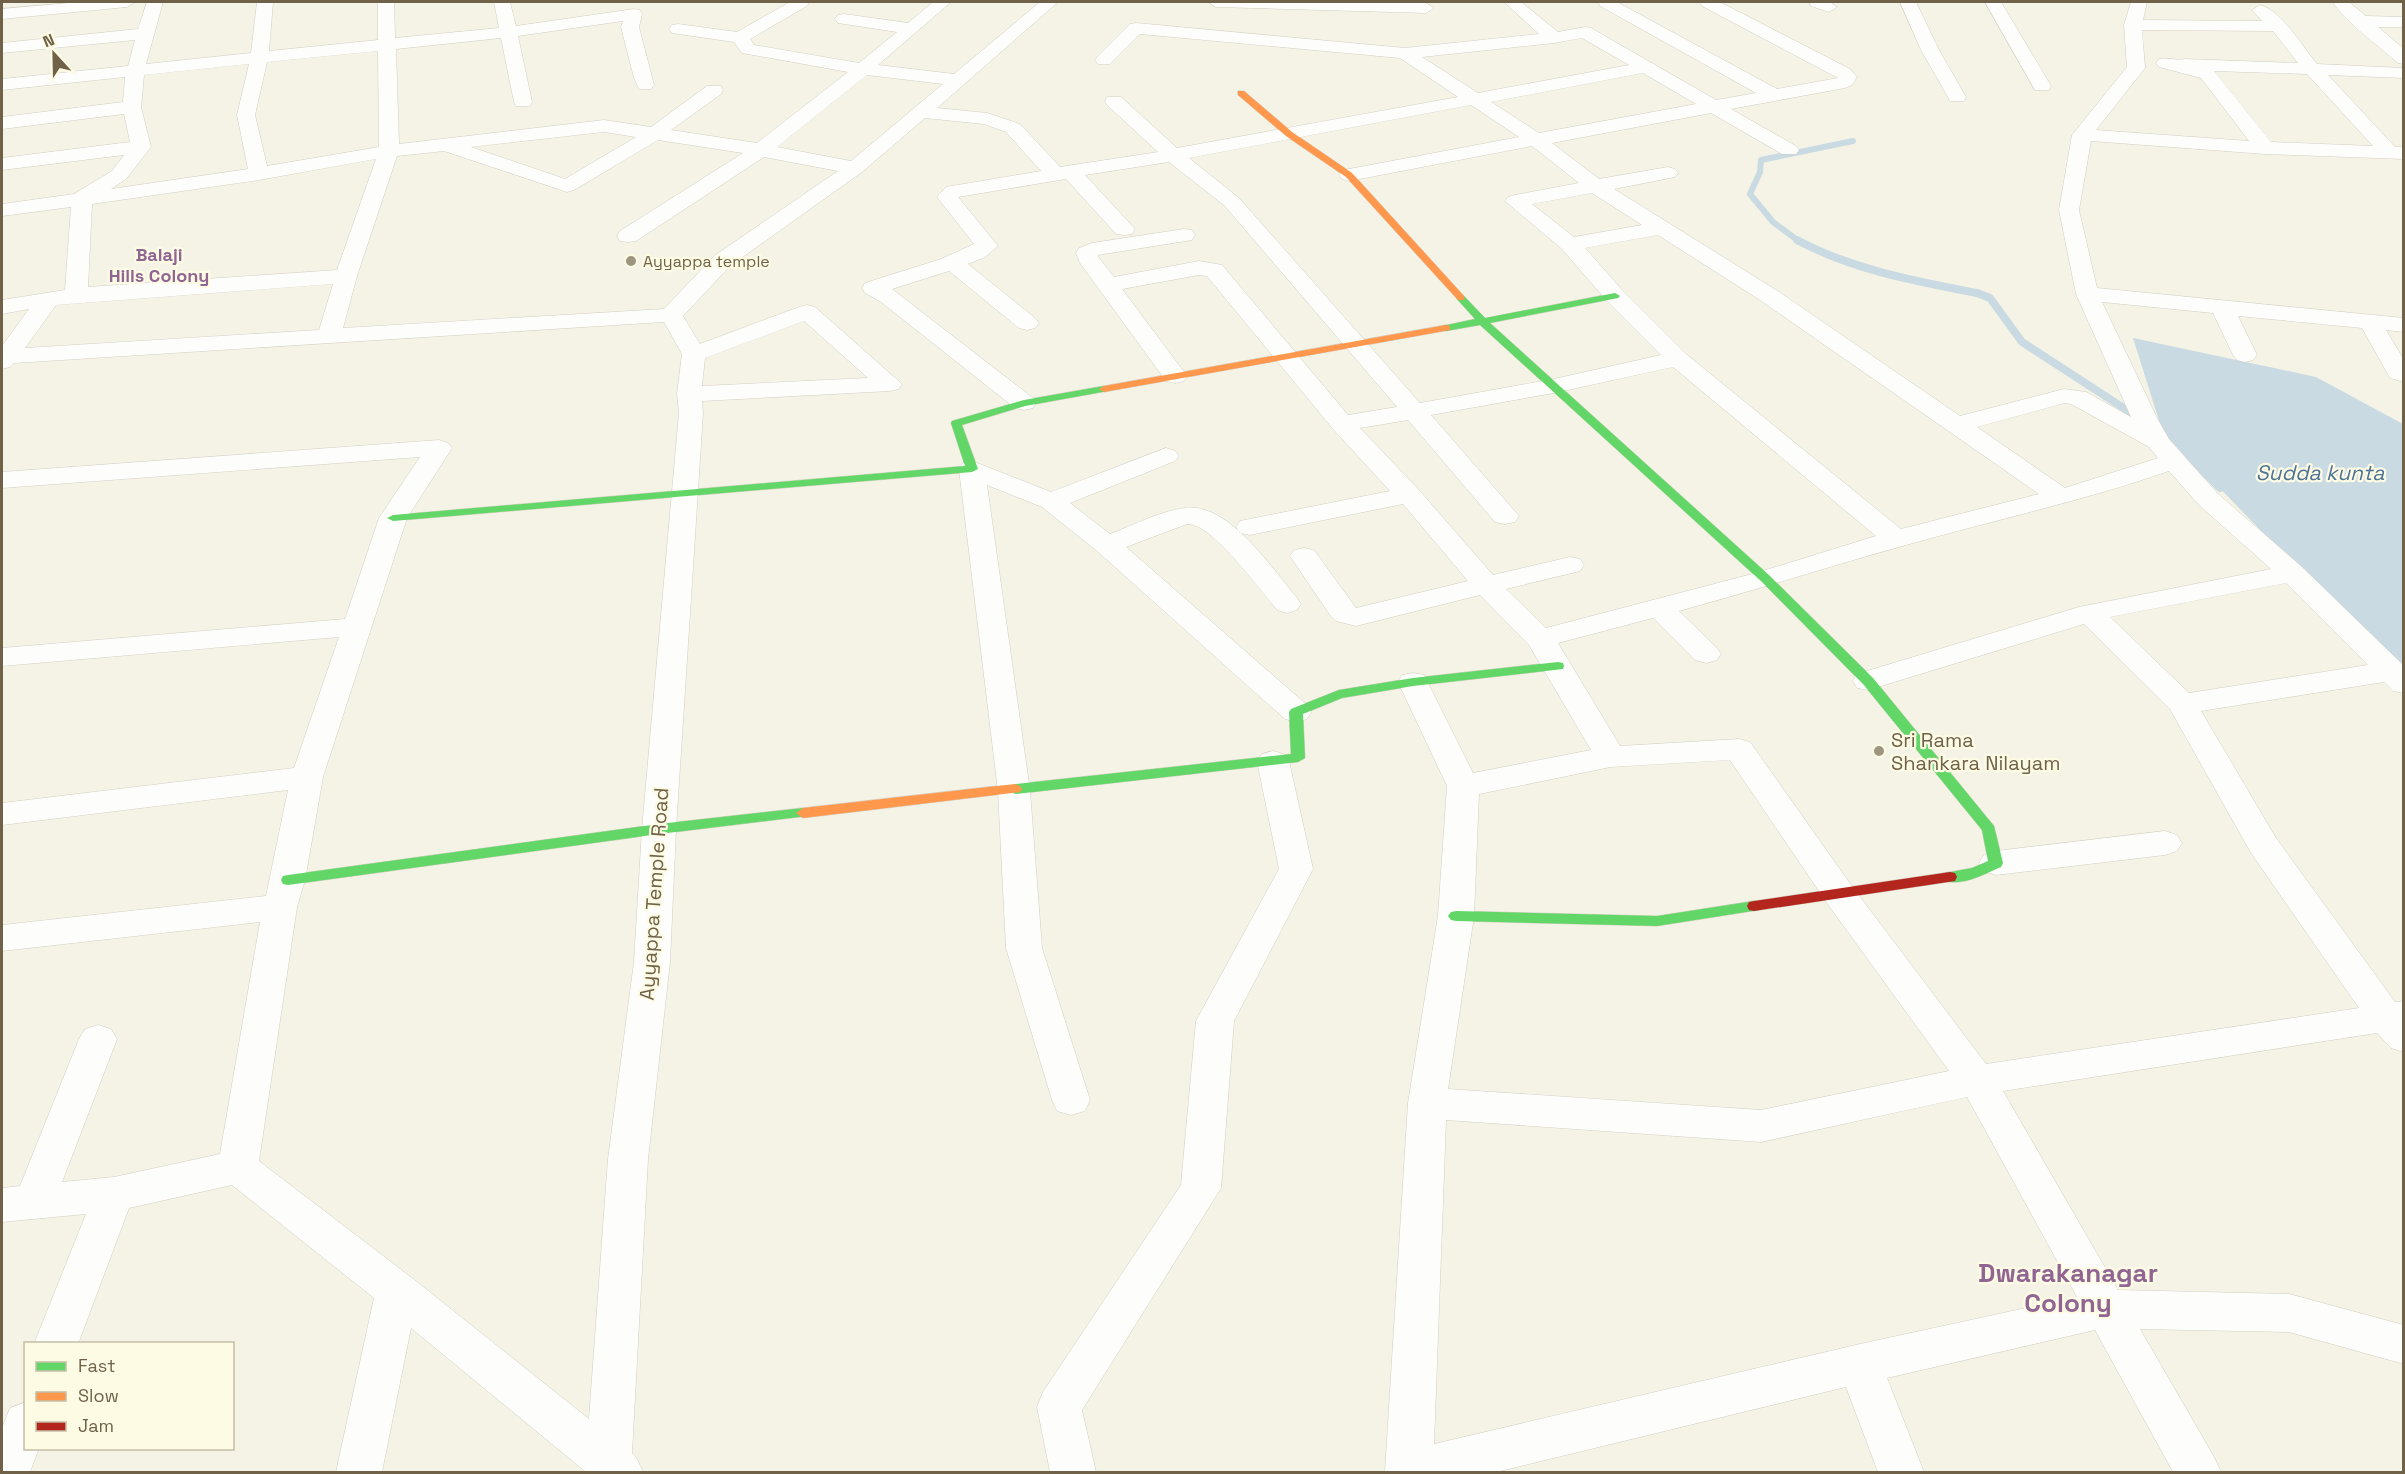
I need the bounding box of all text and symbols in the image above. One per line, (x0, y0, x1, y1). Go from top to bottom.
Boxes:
north arrow (24, 24, 84, 84)
text: N (40, 29, 57, 52)
district label: Balaji Hills Colony (109, 243, 209, 287)
place label: Ayyappa temple (643, 251, 770, 272)
marker: Ayyappa temple (624, 254, 638, 268)
water label: Sudda kunta (2256, 459, 2385, 486)
place label: Sri Rama Shankara Nilayam (1891, 727, 2060, 776)
marker: Sri Rama Shankara Nilayam (1872, 744, 1886, 758)
street label: Ayyappa Temple Road (634, 787, 674, 1001)
district label: Dwarakanagar Colony (1978, 1256, 2158, 1320)
legend (24, 1342, 234, 1450)
text: Fast (78, 1354, 115, 1377)
text: Slow (78, 1384, 119, 1407)
text: Jam (78, 1414, 114, 1437)

